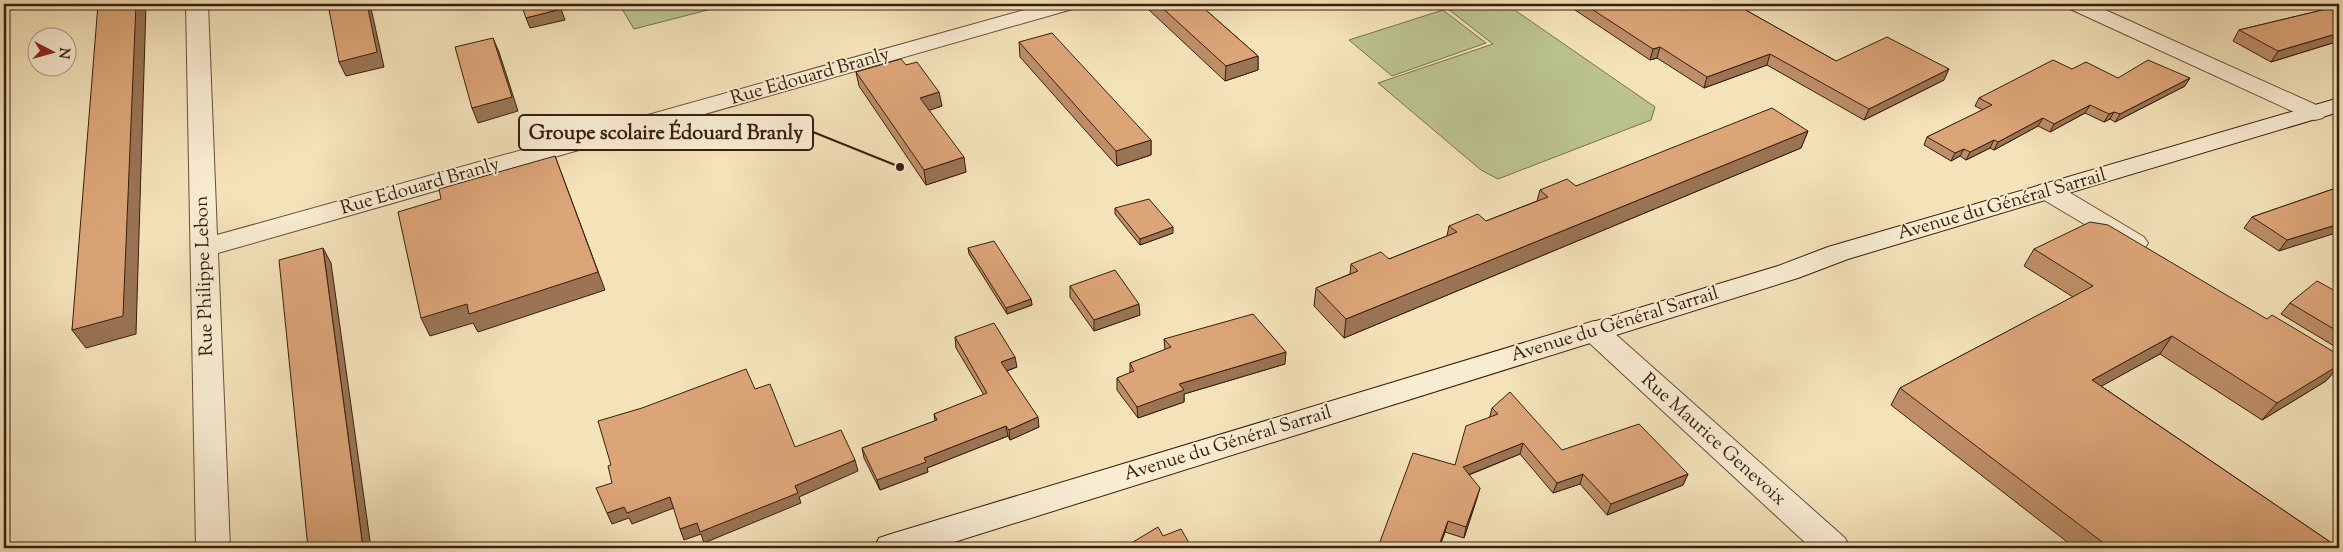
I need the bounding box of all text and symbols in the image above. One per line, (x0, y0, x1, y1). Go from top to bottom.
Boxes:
north arrow (28, 28, 78, 78)
street label: Rue Edouard Branly (727, 41, 893, 113)
text: N (52, 47, 73, 60)
callout: Groupe scolaire Édouard Branly (519, 115, 813, 150)
text: Groupe scolaire Édouard Branly (529, 119, 803, 149)
street label: Rue Edouard Branly (337, 151, 503, 223)
street label: Avenue du Général Sarrail (1894, 162, 2110, 248)
street label: Rue Philippe Lebon (189, 195, 221, 357)
street label: Avenue du Général Sarrail (1508, 280, 1722, 370)
street label: Rue Maurice Genevoix (1634, 367, 1792, 513)
street label: Avenue du Général Sarrail (1121, 399, 1335, 489)

